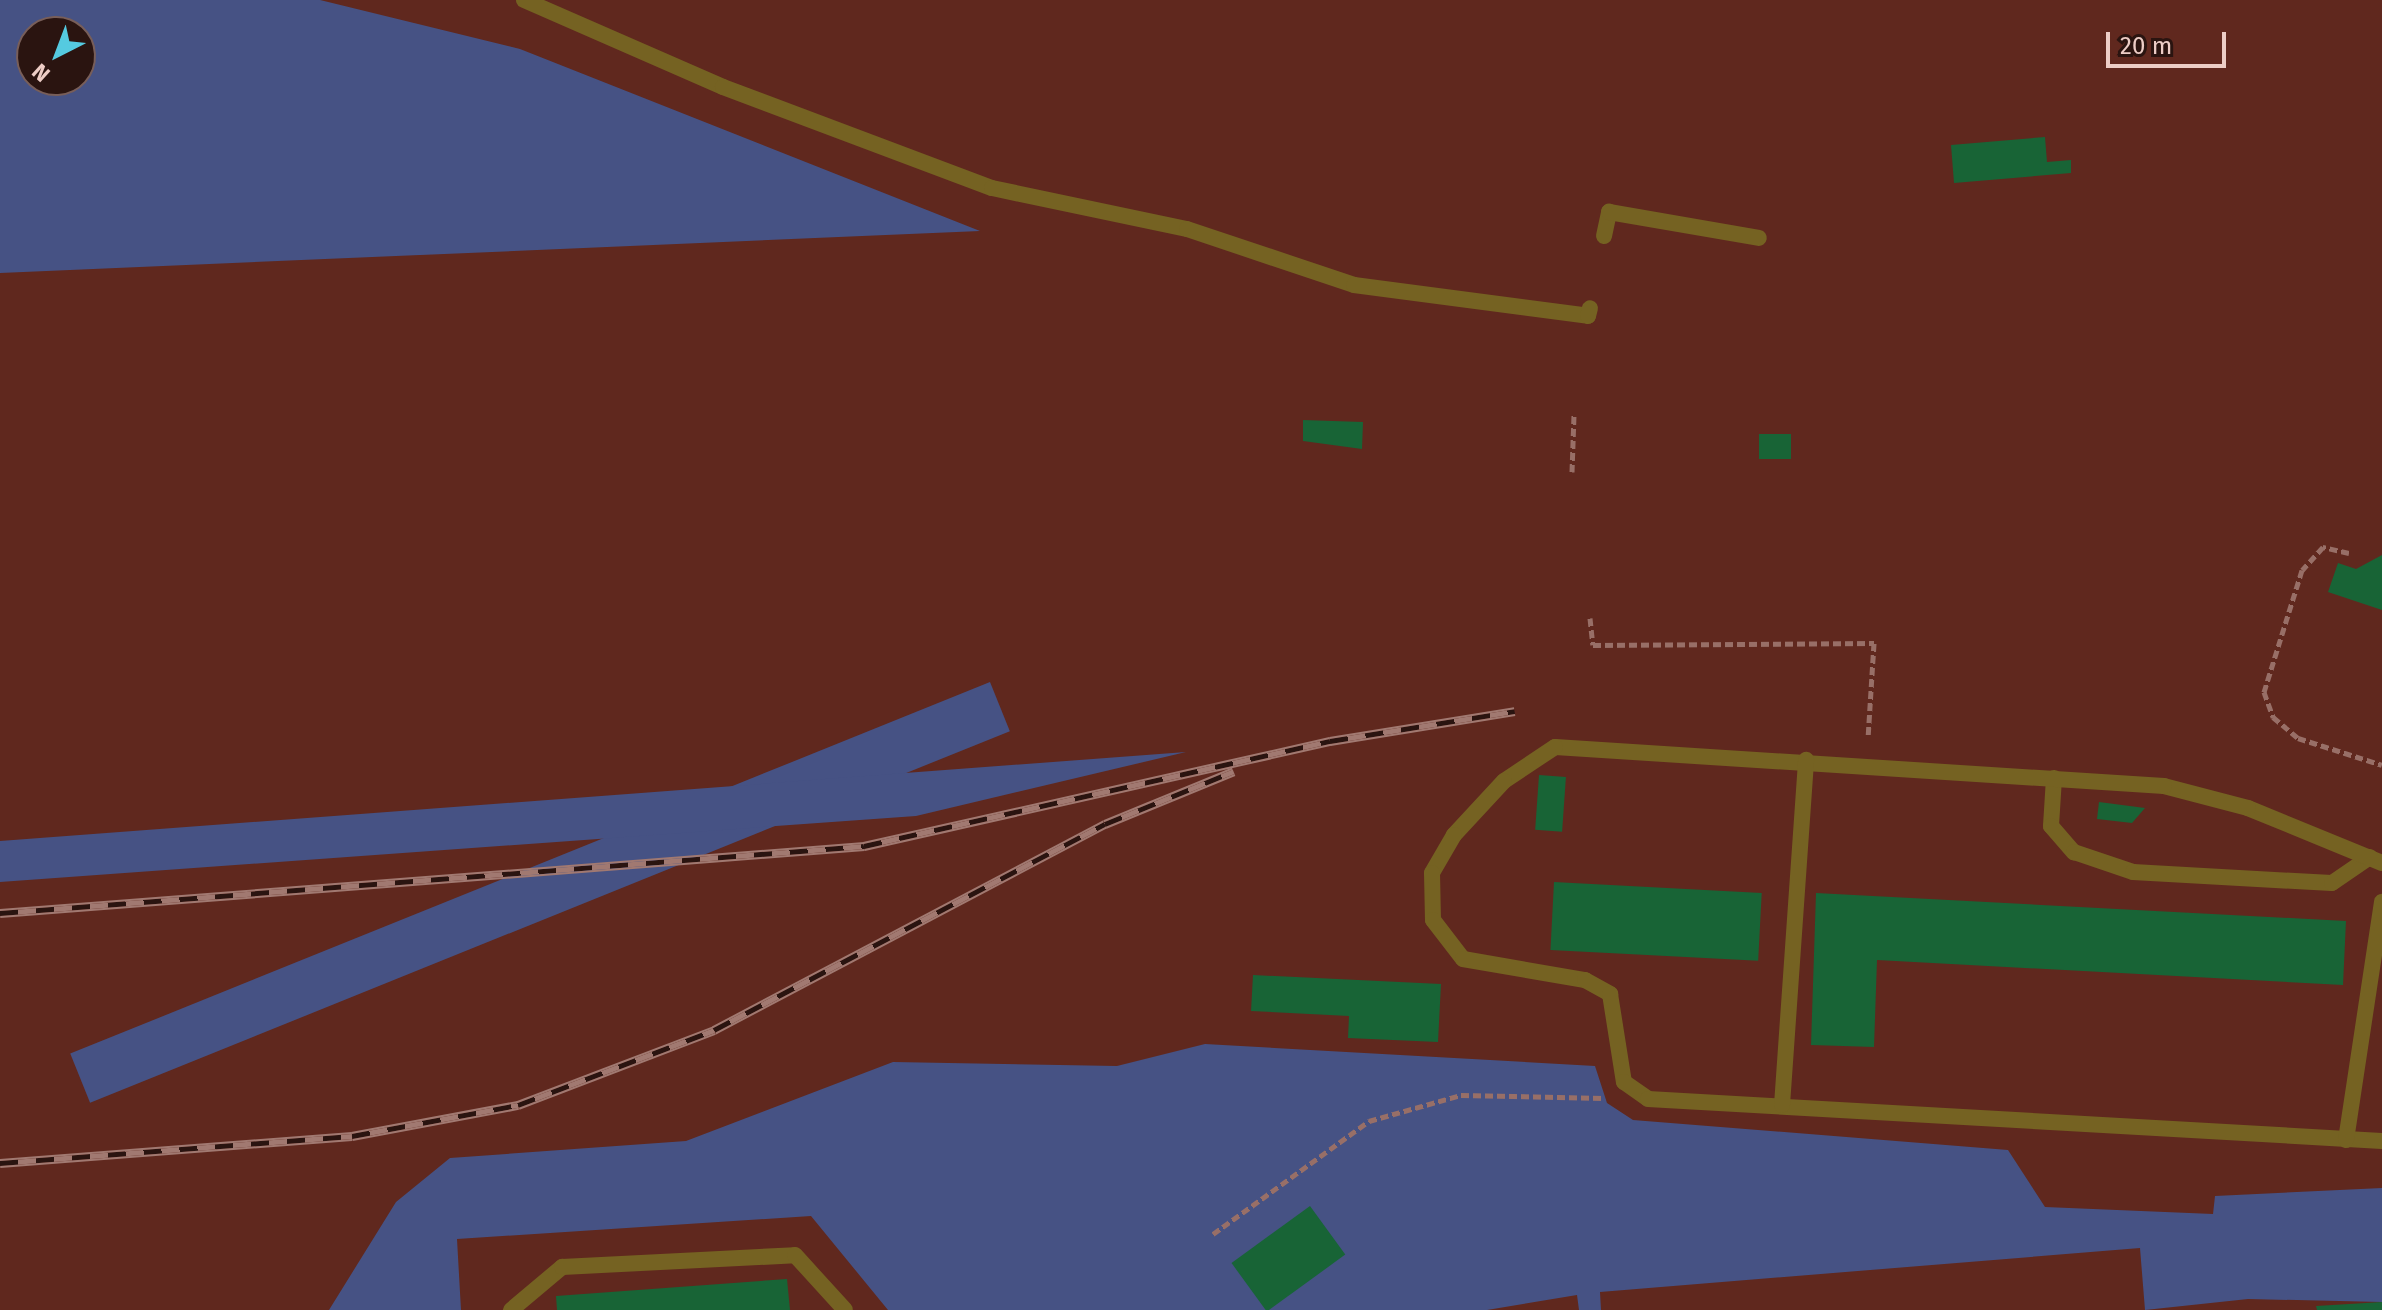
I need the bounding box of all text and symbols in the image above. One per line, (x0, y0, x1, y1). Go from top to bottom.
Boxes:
north arrow (16, 16, 96, 96)
scale bar (2110, 16, 2230, 66)
text: 20 m (2120, 32, 2172, 60)
text: N (26, 58, 55, 88)

